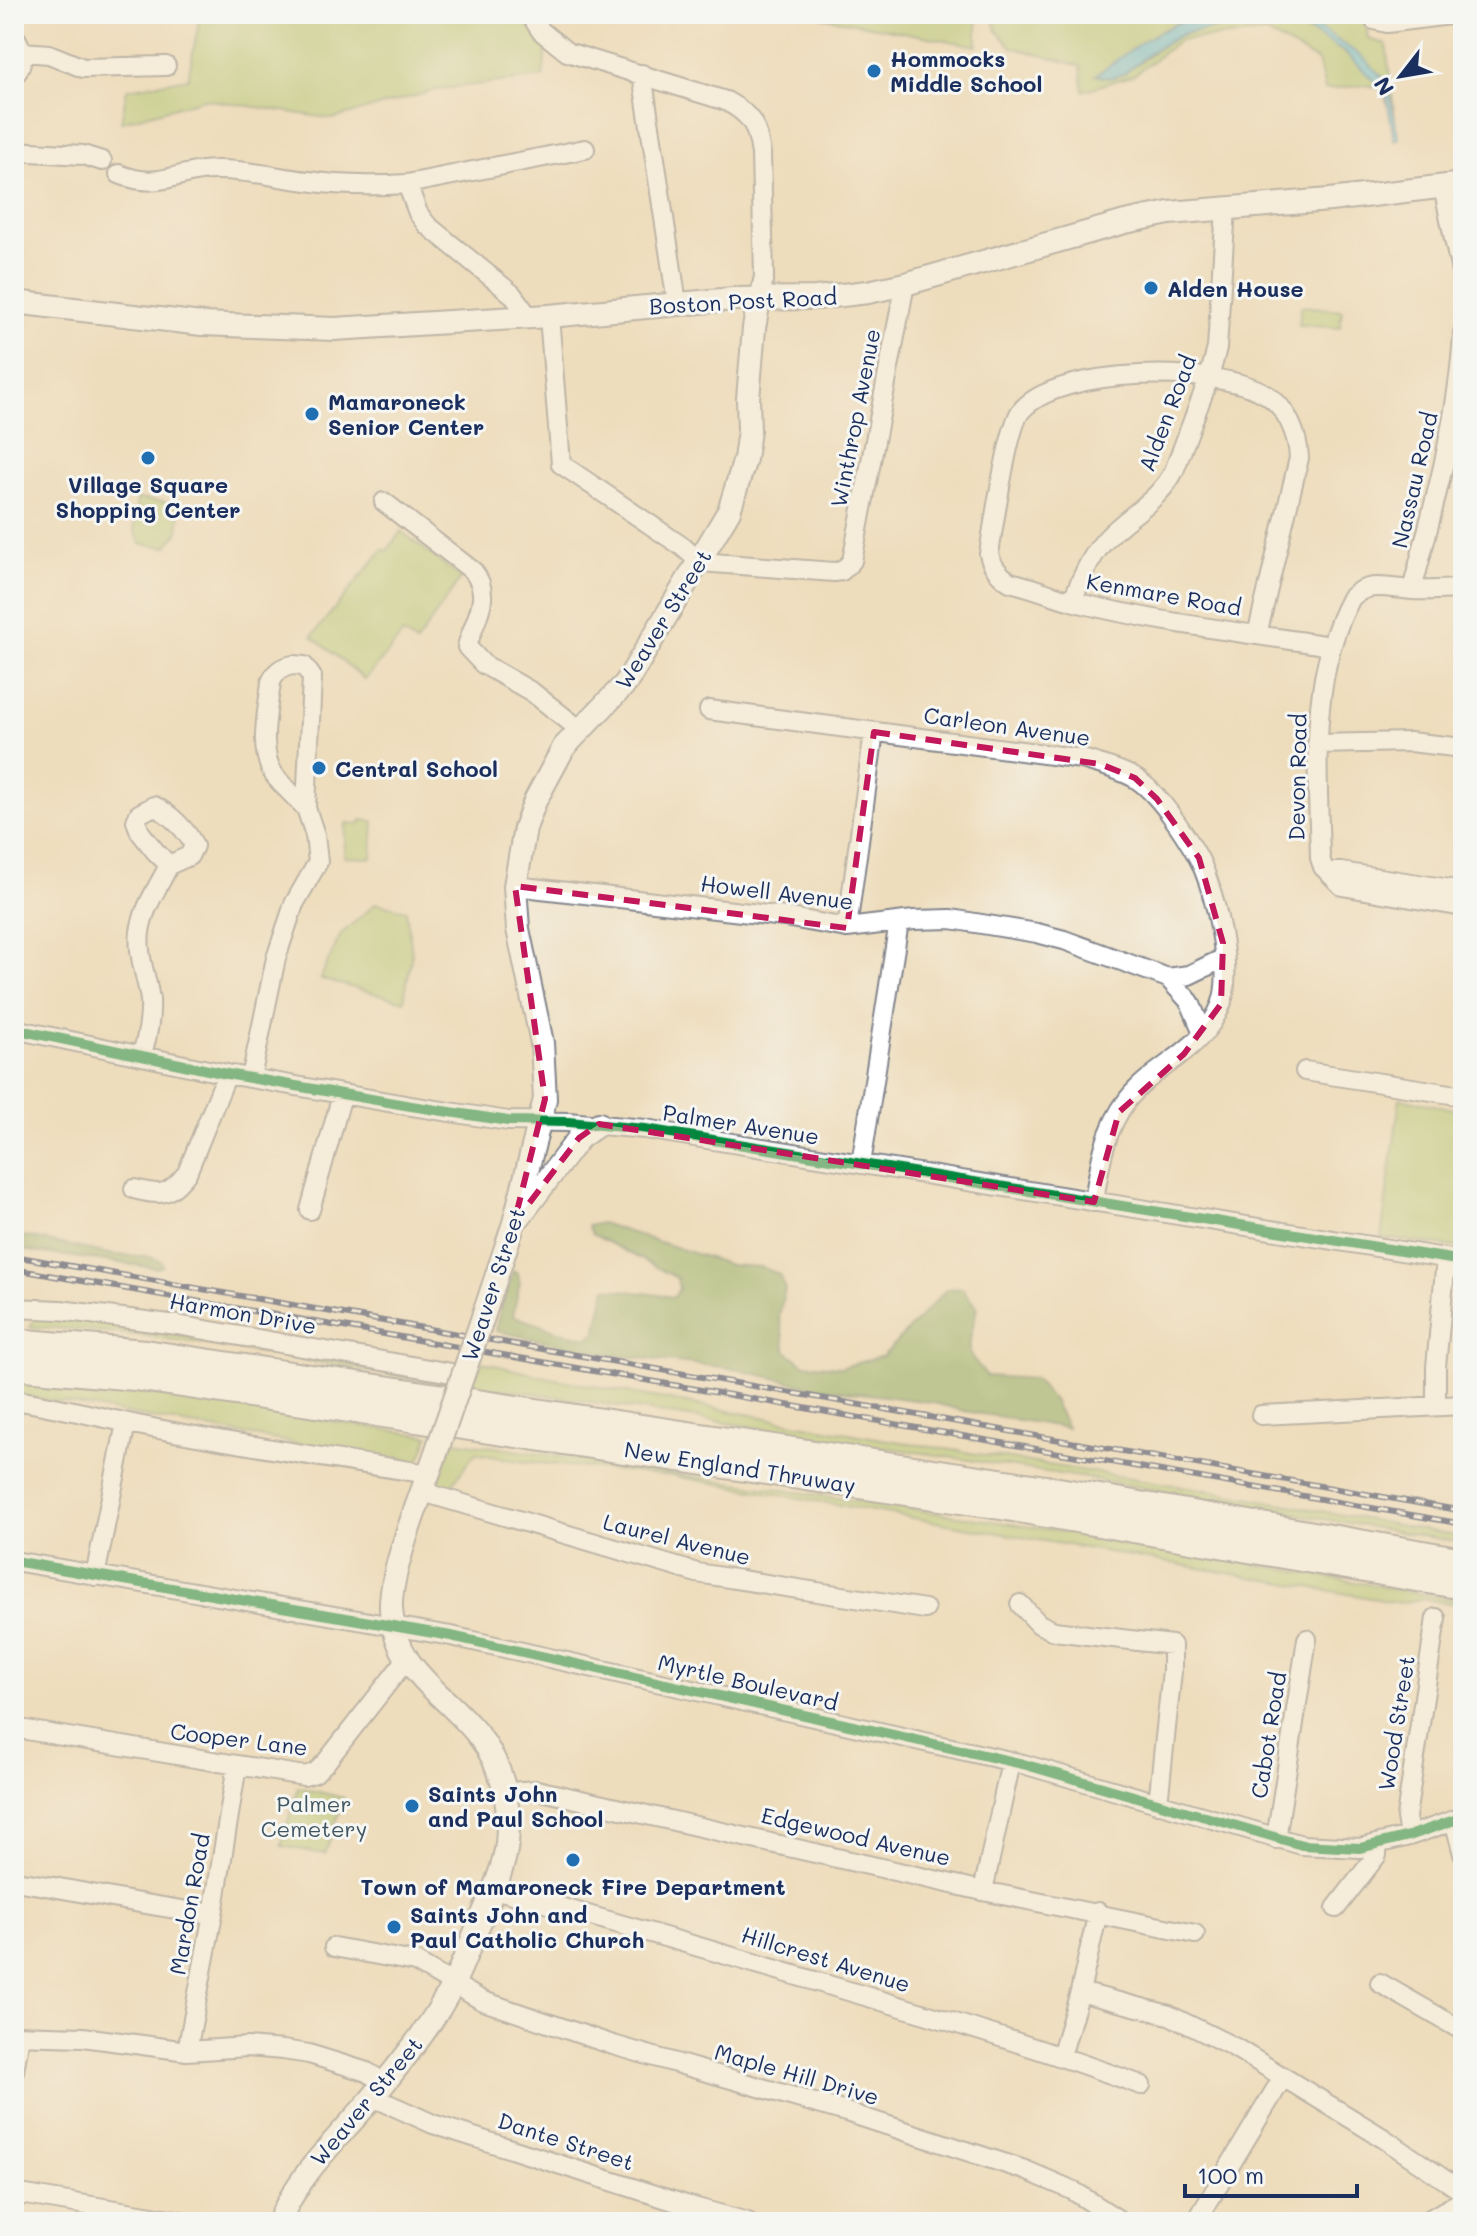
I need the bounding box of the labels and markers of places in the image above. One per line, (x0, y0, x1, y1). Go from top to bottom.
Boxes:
place label: Hommocks Middle School (890, 44, 1042, 98)
marker: Hommocks Middle School (865, 62, 883, 80)
place label: Alden House (1167, 274, 1304, 303)
marker: Alden House (1142, 279, 1160, 297)
place label: Mamaroneck Senior Center (328, 387, 484, 441)
marker: Mamaroneck Senior Center (303, 405, 321, 423)
marker: Village Square Shopping Center (139, 449, 157, 467)
place label: Village Square Shopping Center (55, 470, 241, 524)
place label: Central School (335, 754, 498, 783)
marker: Central School (310, 759, 328, 777)
place label: Saints John and Paul School (428, 1779, 603, 1833)
marker: Saints John and Paul School (403, 1797, 421, 1815)
marker: Town of Mamaroneck Fire Department (564, 1851, 582, 1869)
place label: Town of Mamaroneck Fire Department (361, 1872, 786, 1901)
place label: Saints John and Paul Catholic Church (410, 1900, 644, 1954)
marker: Saints John and Paul Catholic Church (385, 1918, 403, 1936)

